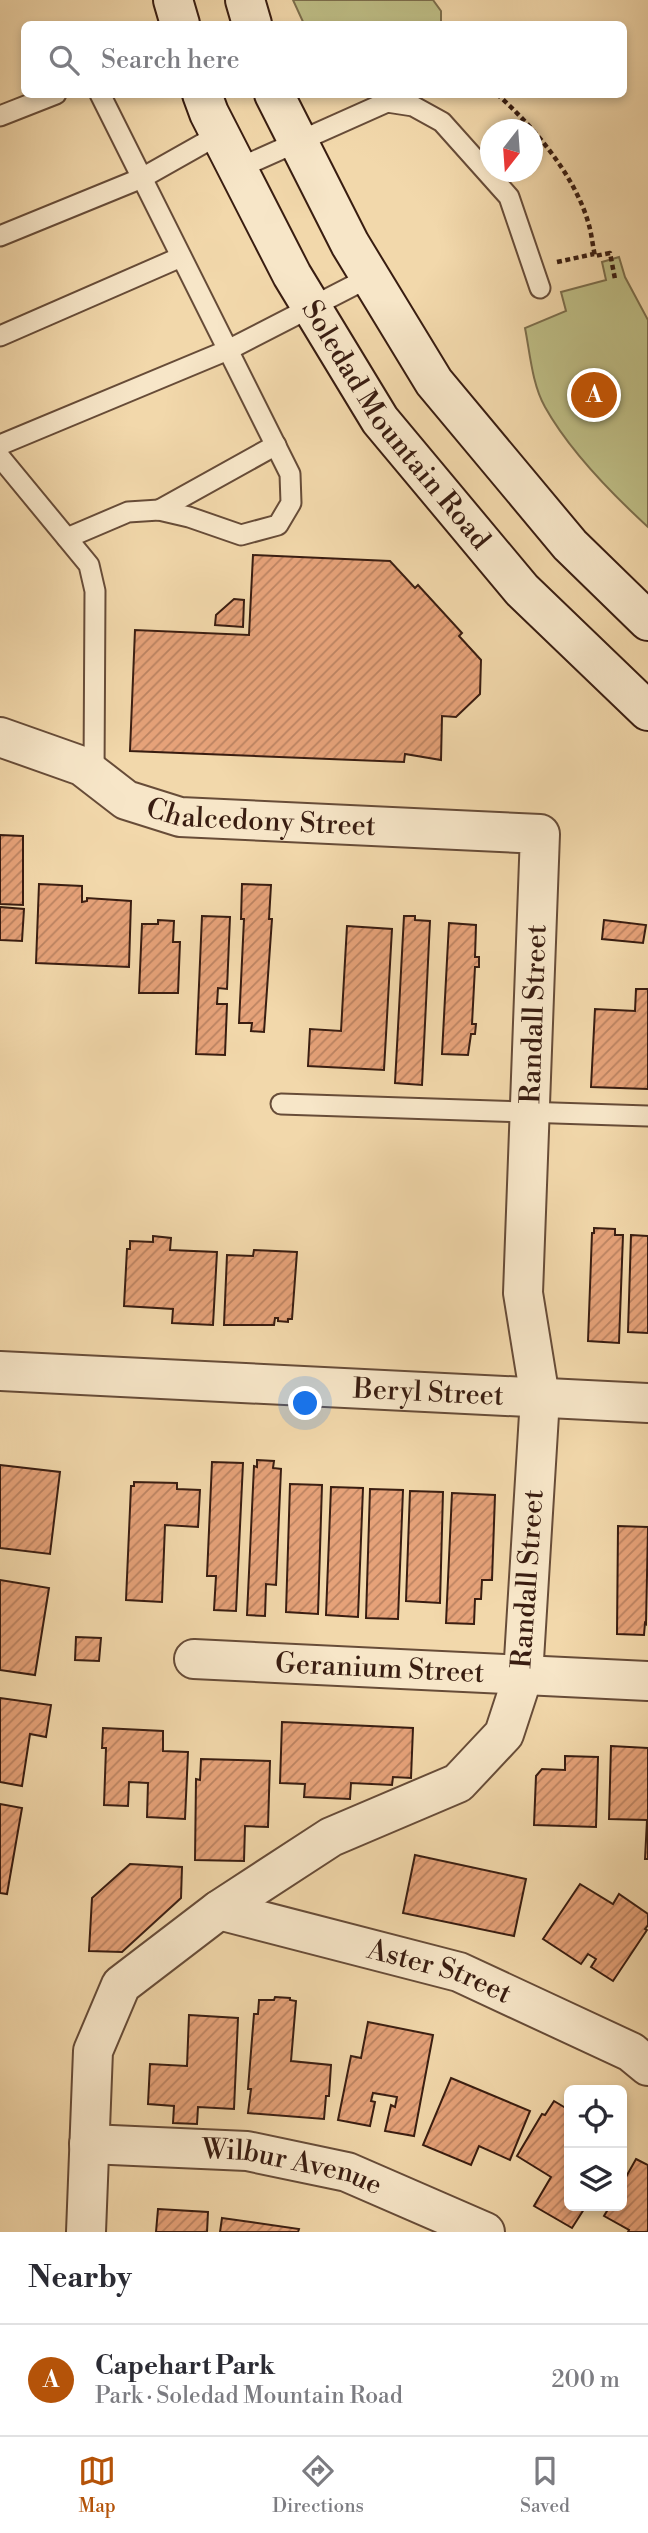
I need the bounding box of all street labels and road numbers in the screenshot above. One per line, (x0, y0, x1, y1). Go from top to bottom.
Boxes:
street label: Soledad Mountain Road (294, 294, 498, 557)
street label: Chalcedony Street (142, 790, 377, 844)
street label: Randall Street (513, 924, 555, 1104)
street label: Beryl Street (351, 1371, 505, 1413)
street label: Randall Street (504, 1488, 552, 1670)
street label: Geranium Street (274, 1645, 485, 1691)
street label: Aster Street (363, 1931, 517, 2011)
street label: Wilbur Avenue (200, 2131, 388, 2203)

